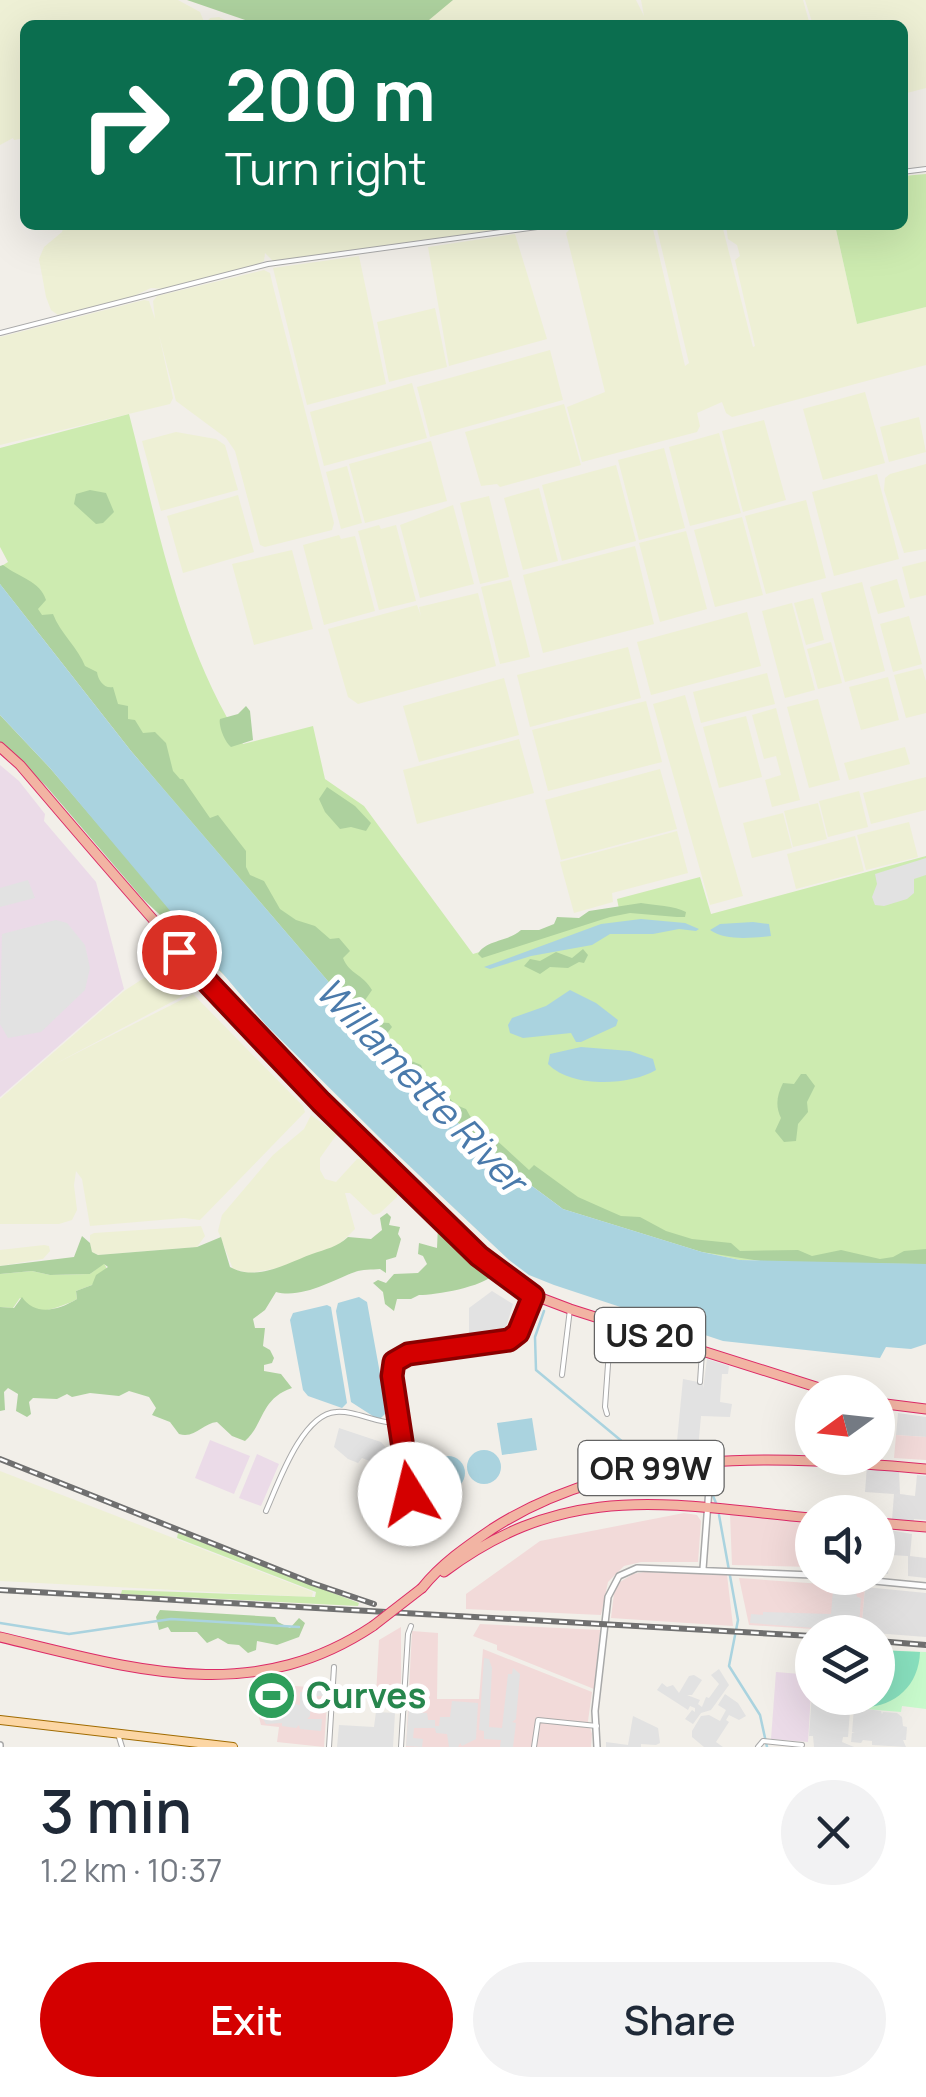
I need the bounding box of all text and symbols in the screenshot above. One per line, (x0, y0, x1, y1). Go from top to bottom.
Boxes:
text: 200 m (225, 46, 436, 142)
icon: right (60, 60, 190, 190)
text: Turn right (225, 137, 426, 199)
pin (137, 910, 222, 995)
icon: arrive (152, 925, 207, 980)
water label: Willamette River (305, 964, 542, 1207)
road number: US 20 (595, 1308, 705, 1362)
north arrow (795, 1375, 895, 1475)
map controls (795, 1375, 895, 1715)
road number: OR 99W (578, 1441, 724, 1495)
position arrow (358, 1442, 462, 1546)
button: sound (795, 1495, 895, 1595)
button: layers (795, 1615, 895, 1715)
sports icon: Curves (245, 1669, 297, 1721)
place label: Curves (306, 1671, 426, 1719)
text: 3 min (40, 1769, 192, 1851)
button: close (781, 1780, 886, 1885)
text: 1.2 km · 10:37 (40, 1848, 222, 1892)
button: Exit (40, 1962, 453, 2077)
button: Share (473, 1962, 886, 2077)

